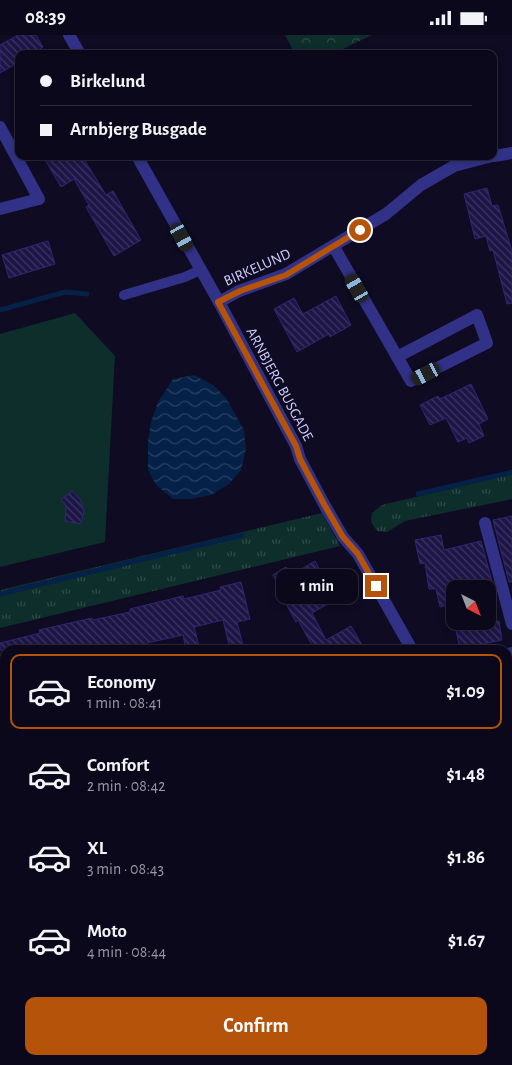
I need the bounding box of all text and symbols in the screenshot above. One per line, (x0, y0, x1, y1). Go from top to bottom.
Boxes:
text: 08:39 (25, 8, 66, 27)
text: Birkelund (70, 72, 145, 91)
text: Arnbjerg Busgade (70, 120, 207, 139)
route start (349, 219, 371, 241)
car (168, 220, 195, 254)
street label: BIRKELUND (222, 246, 293, 289)
car (343, 271, 370, 305)
street label: ARNBJERG BUSGADE (243, 325, 316, 443)
car (409, 361, 442, 387)
callout: 1 min (276, 569, 358, 603)
route end (365, 575, 387, 597)
text: 1 min (300, 578, 334, 594)
north arrow (446, 580, 496, 630)
map controls (446, 580, 496, 630)
icon: car (27, 669, 72, 714)
text: Economy (87, 673, 156, 692)
text: $1.09 (446, 682, 485, 701)
text: 1 min · 08:41 (87, 695, 162, 711)
icon: car (27, 752, 72, 797)
text: Comfort (87, 756, 149, 775)
text: $1.48 (446, 765, 485, 784)
text: 2 min · 08:42 (87, 778, 165, 794)
icon: car (27, 835, 72, 880)
text: XL (87, 839, 107, 858)
text: $1.86 (447, 848, 485, 867)
text: 3 min · 08:43 (87, 861, 164, 877)
icon: car (27, 918, 72, 963)
text: Moto (87, 922, 127, 941)
text: $1.67 (448, 931, 485, 950)
text: 4 min · 08:44 (87, 944, 166, 960)
button: Confirm (25, 997, 487, 1055)

